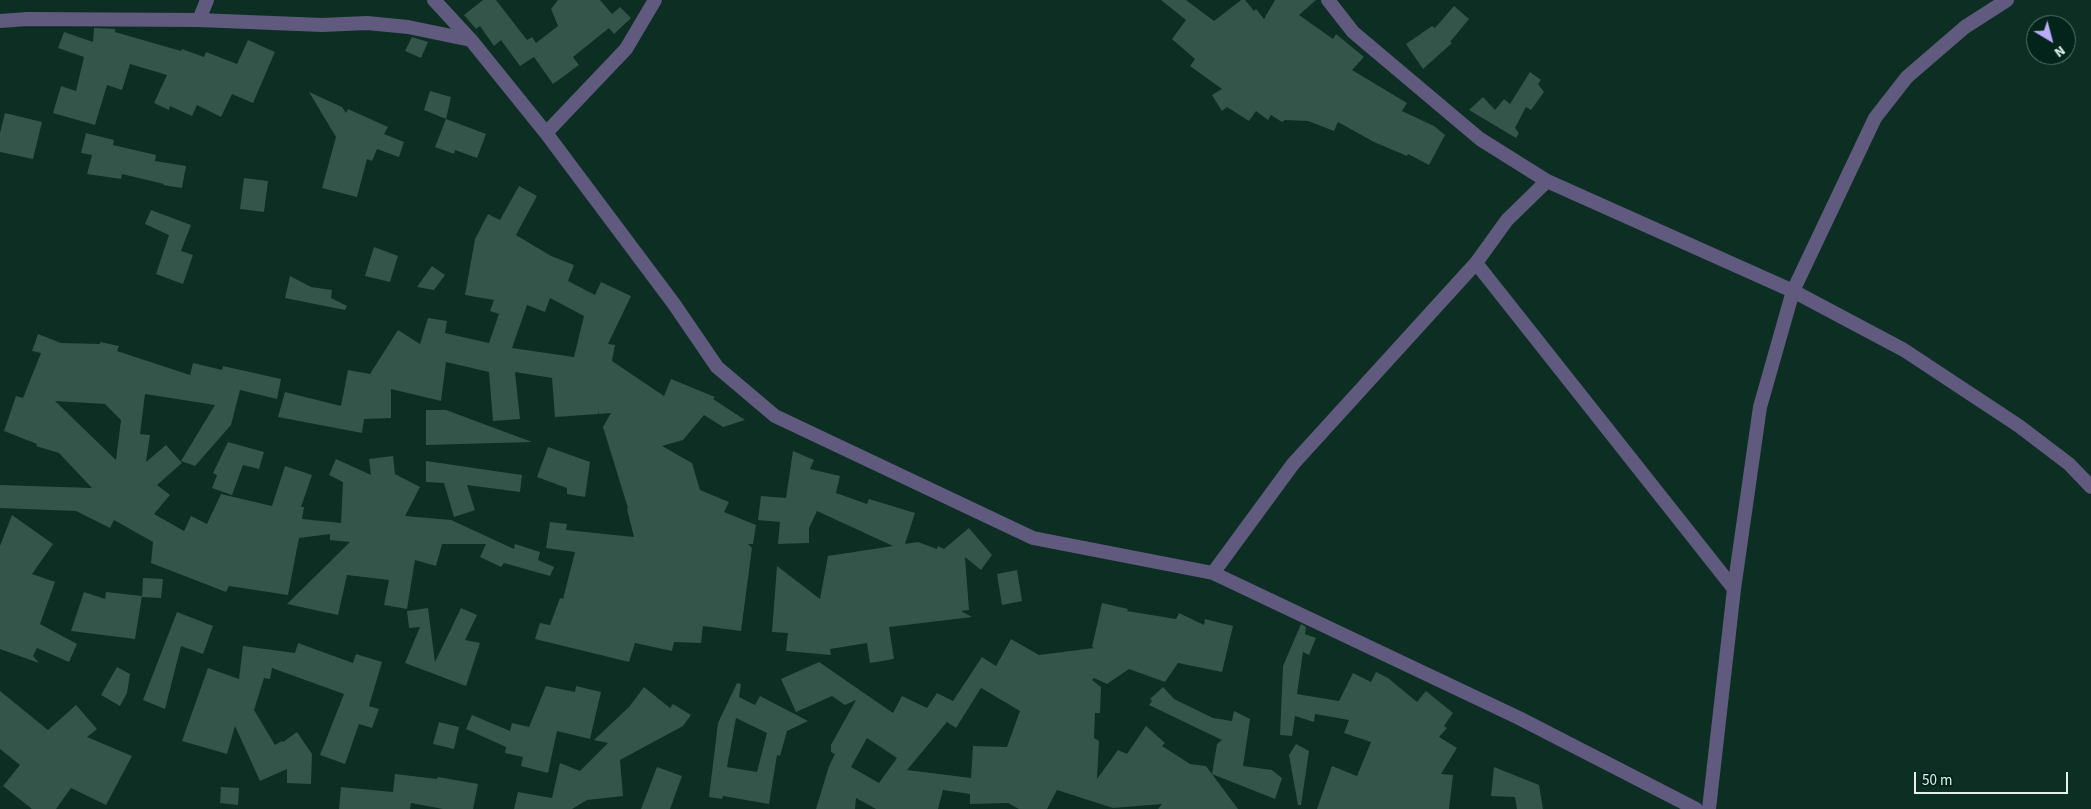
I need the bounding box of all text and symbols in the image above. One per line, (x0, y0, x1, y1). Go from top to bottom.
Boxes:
north arrow (2026, 15, 2076, 65)
text: N (2050, 40, 2069, 62)
scale bar (1916, 762, 2070, 794)
text: 50 m (1922, 770, 1952, 791)

